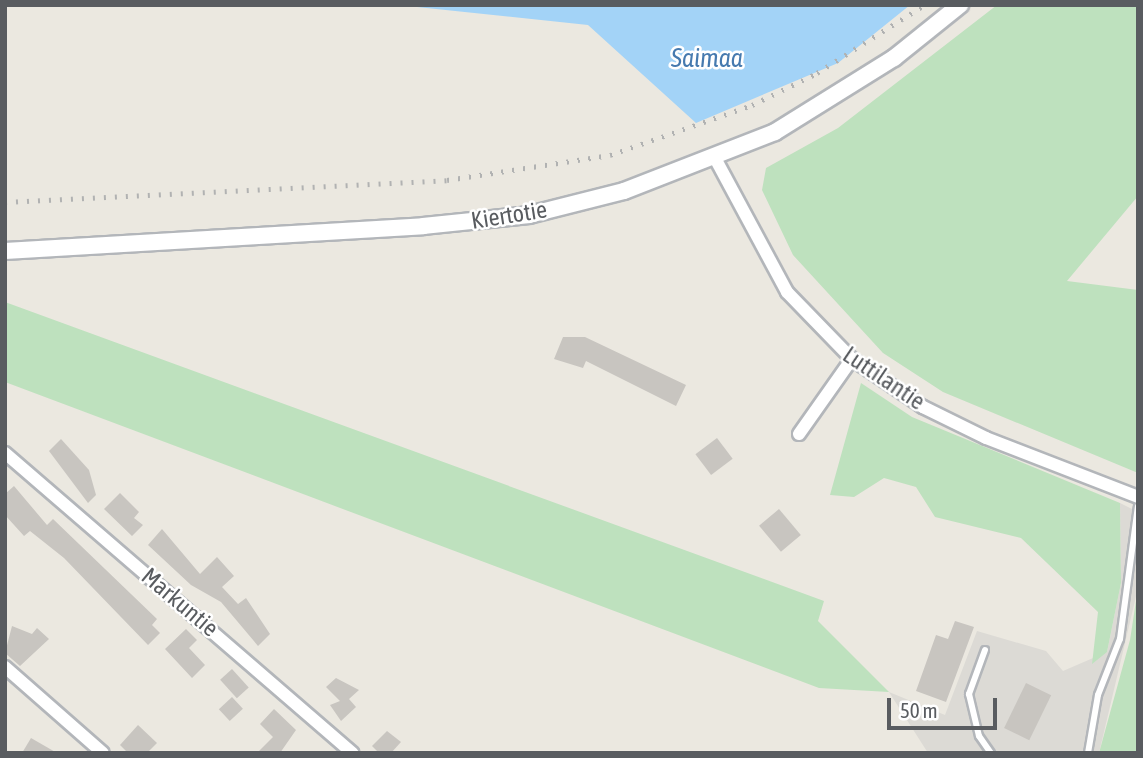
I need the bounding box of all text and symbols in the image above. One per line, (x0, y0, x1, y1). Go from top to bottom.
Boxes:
water label: Saimaa (671, 43, 743, 75)
street label: Kiertotie (469, 195, 549, 235)
street label: Luttilantie (838, 340, 930, 416)
street label: Markuntie (136, 562, 224, 642)
scale bar (891, 684, 1001, 728)
text: 50 m (900, 698, 938, 722)

